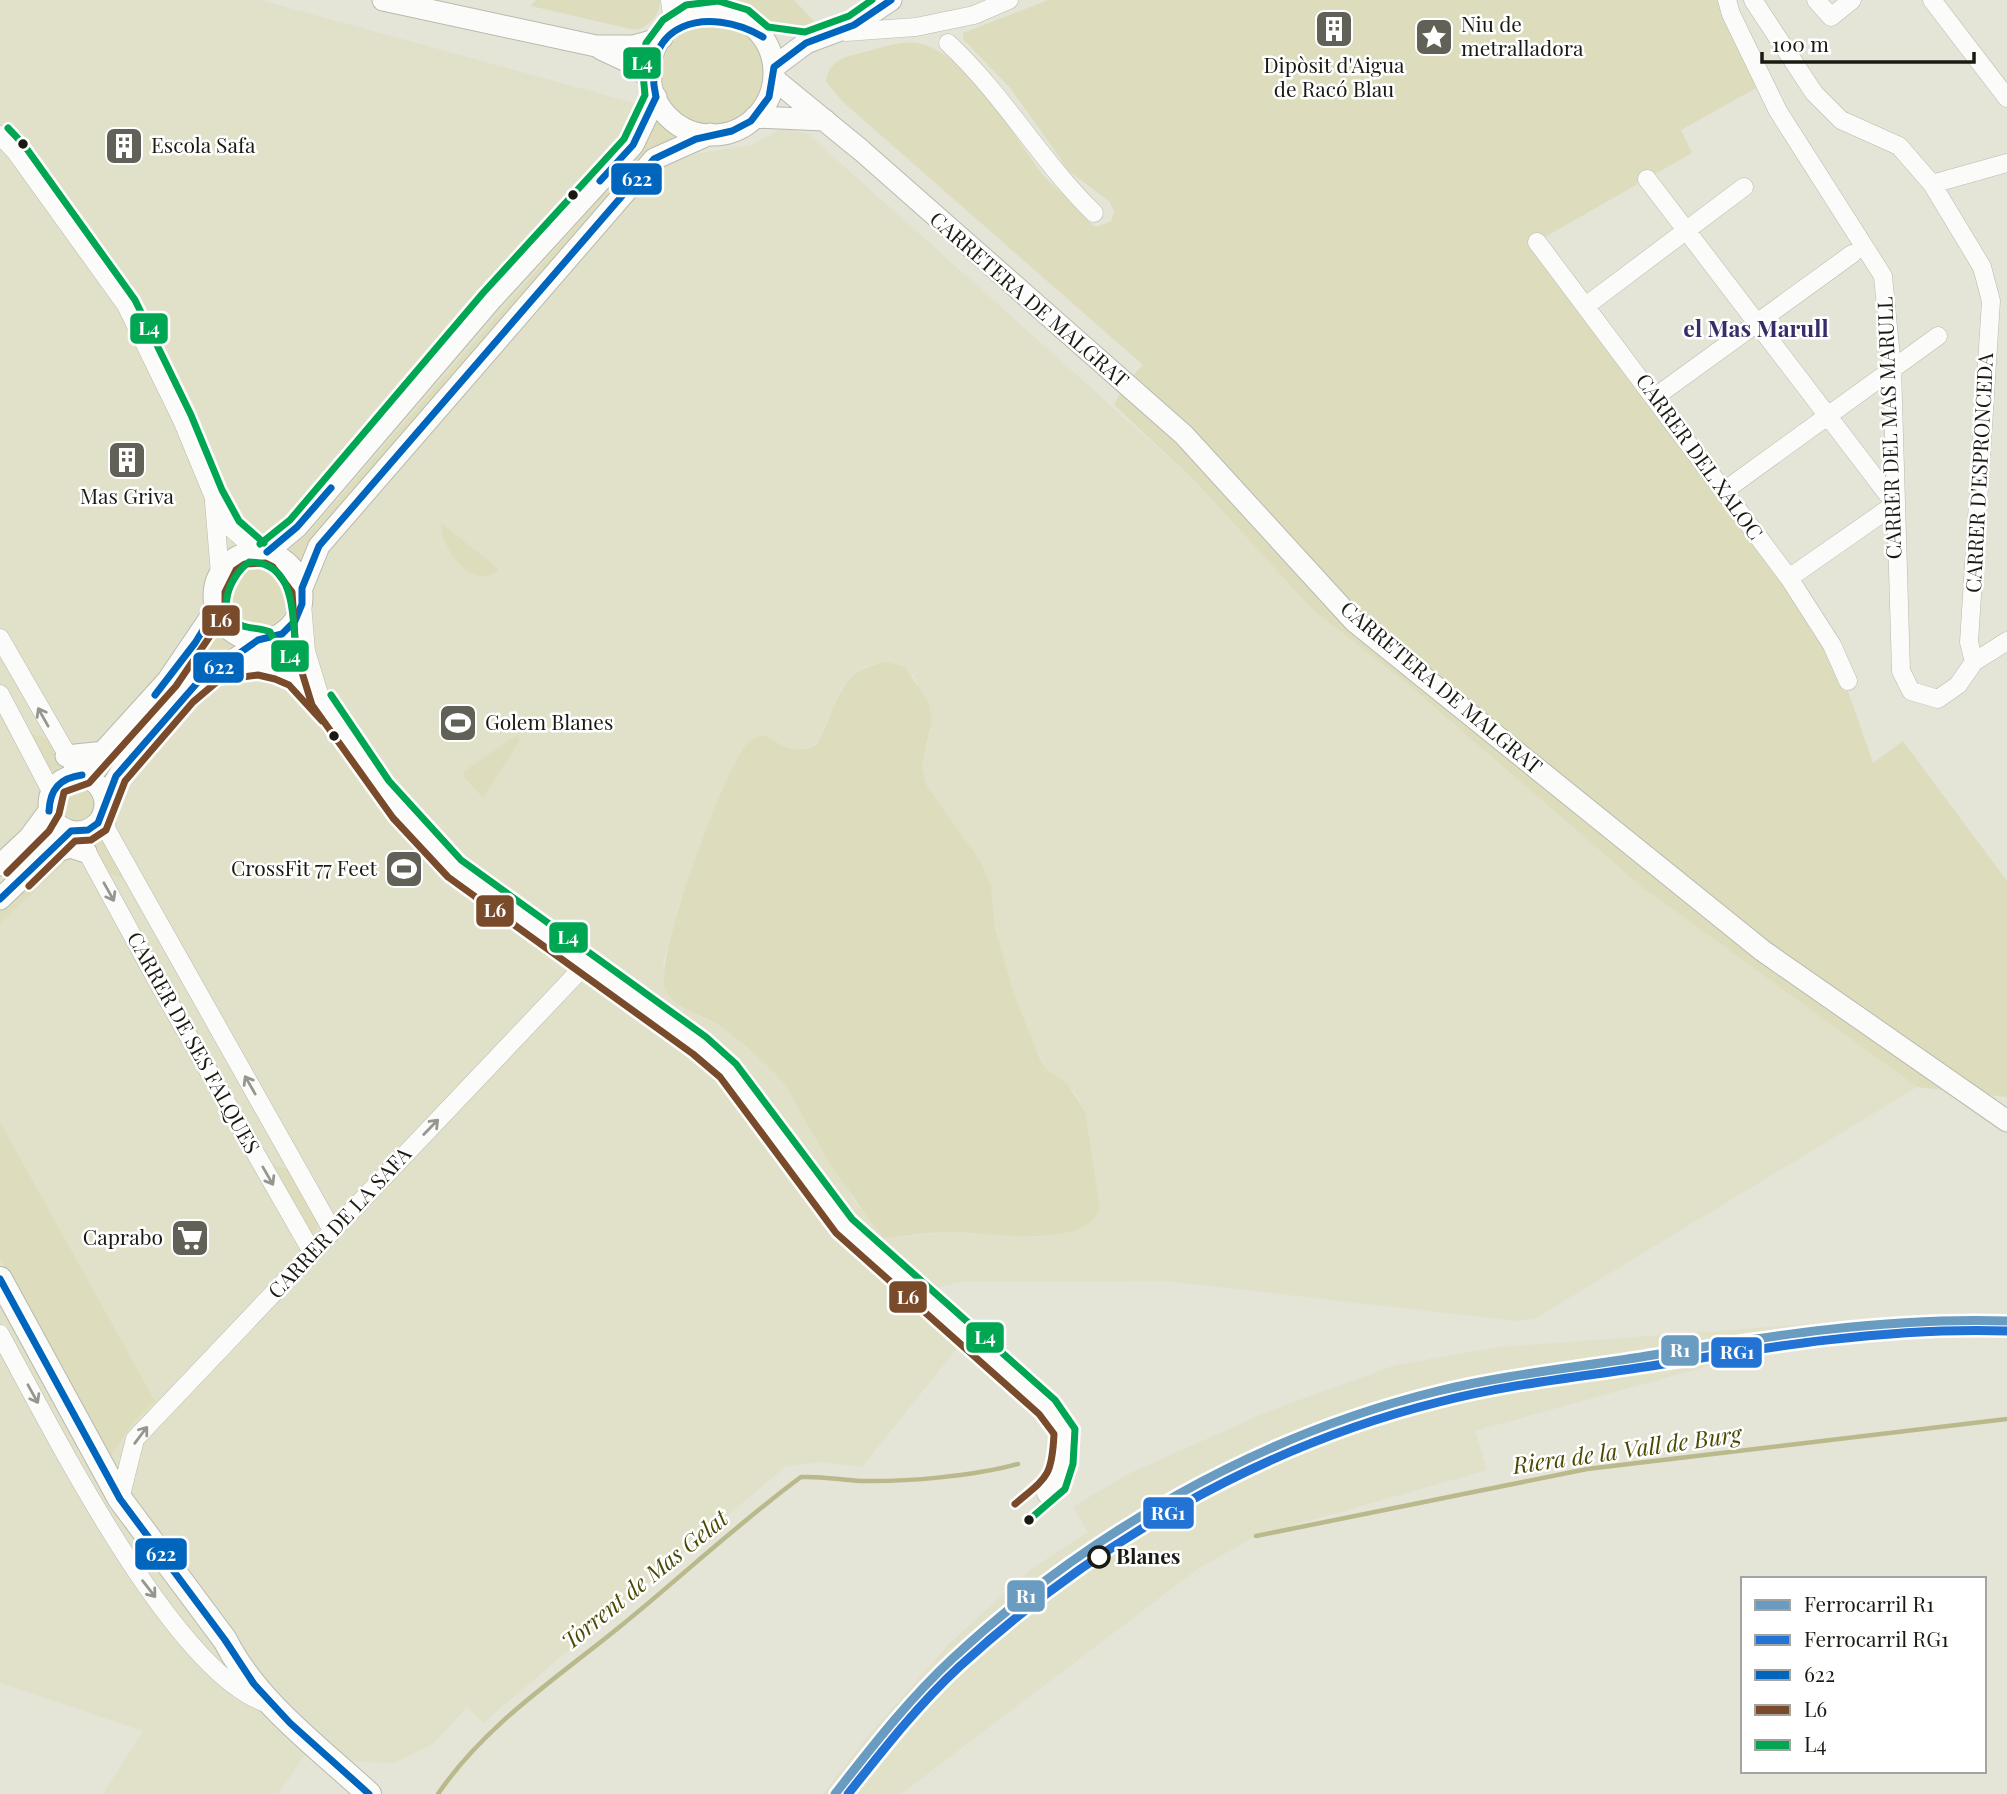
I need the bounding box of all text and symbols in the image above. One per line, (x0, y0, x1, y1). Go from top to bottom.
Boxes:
building icon: Dipòsit d'Aigua de Racó Blau (1313, 8, 1355, 50)
place label: Niu de metralladora (1461, 9, 1584, 61)
place icon: Niu de metralladora (1413, 16, 1455, 58)
scale bar (1762, 21, 1974, 65)
text: 100 m (1772, 29, 1829, 57)
line badge: L4 (622, 46, 662, 80)
text: L4 (631, 49, 653, 75)
place label: Dipòsit d'Aigua de Racó Blau (1263, 50, 1405, 102)
building icon: Escola Safa (103, 125, 145, 167)
place label: Escola Safa (151, 130, 256, 158)
unlabelled marker (16, 137, 30, 151)
line badge: 622 (610, 162, 663, 196)
text: 622 (622, 165, 652, 191)
unlabelled marker (566, 188, 580, 202)
street label: CARRETERA DE MALGRAT (925, 204, 1136, 393)
street label: CARRER DEL MAS MARULL (1869, 296, 1907, 560)
line badge: L4 (129, 312, 169, 345)
district label: el Mas Marull (1683, 312, 1829, 343)
text: L4 (138, 314, 160, 340)
street label: CARRER D'ESPRONCEDA (1958, 351, 1998, 594)
street label: CARRER DEL XALOC (1631, 367, 1771, 545)
building icon: Mas Griva (106, 439, 148, 481)
place label: Mas Griva (80, 481, 175, 509)
street label: CARRETERA DE MALGRAT (1336, 594, 1549, 779)
line badge: L6 (201, 604, 241, 637)
text: L6 (210, 606, 232, 632)
line badge: L4 (270, 639, 310, 673)
text: L4 (279, 642, 301, 668)
line badge: 622 (192, 651, 245, 684)
text: 622 (204, 653, 234, 679)
sports icon: Golem Blanes (437, 702, 479, 744)
one-way arrow (36, 707, 50, 727)
place label: Golem Blanes (485, 707, 613, 735)
unlabelled marker (327, 729, 341, 743)
sports icon: CrossFit 77 Feet (383, 848, 425, 890)
place label: CrossFit 77 Feet (231, 853, 378, 881)
one-way arrow (102, 882, 116, 902)
line badge: L6 (475, 894, 515, 928)
text: L6 (484, 896, 506, 922)
line badge: L4 (548, 921, 589, 954)
text: L4 (557, 923, 579, 949)
street label: CARRER DE SES FALQUES (122, 926, 267, 1158)
one-way arrow (243, 1076, 257, 1096)
one-way arrow (422, 1118, 439, 1135)
street label: CARRER DE LA SAFA (261, 1139, 417, 1304)
one-way arrow (261, 1166, 275, 1186)
supermarket icon: Caprabo (169, 1217, 211, 1259)
place label: Caprabo (83, 1222, 163, 1250)
line badge: L6 (888, 1280, 928, 1314)
text: L6 (897, 1283, 919, 1309)
line badge: L4 (965, 1321, 1005, 1354)
text: L4 (974, 1323, 996, 1349)
line badge: R1 (1660, 1334, 1700, 1367)
text: R1 (1670, 1336, 1690, 1362)
line badge: RG1 (1710, 1336, 1763, 1369)
text: RG1 (1720, 1338, 1754, 1364)
one-way arrow (26, 1383, 40, 1403)
water label: Riera de la Vall de Burg (1509, 1417, 1745, 1480)
one-way arrow (133, 1425, 148, 1444)
line badge: RG1 (1142, 1496, 1195, 1530)
text: RG1 (1151, 1499, 1185, 1525)
water label: Torrent de Mas Gelat (554, 1501, 735, 1656)
unlabelled marker (1022, 1513, 1036, 1527)
line badge: 622 (134, 1537, 188, 1571)
text: 622 (146, 1540, 176, 1566)
place label: Blanes (1116, 1541, 1181, 1569)
marker: Blanes (1088, 1546, 1110, 1568)
legend (1741, 1577, 1986, 1773)
one-way arrow (142, 1579, 157, 1597)
line badge: R1 (1006, 1579, 1046, 1613)
text: R1 (1016, 1582, 1036, 1608)
text: Ferrocarril R1 (1804, 1589, 1934, 1617)
text: Ferrocarril RG1 (1804, 1624, 1949, 1652)
text: 622 (1804, 1659, 1835, 1687)
text: L6 (1804, 1694, 1827, 1722)
text: L4 (1804, 1729, 1827, 1757)

